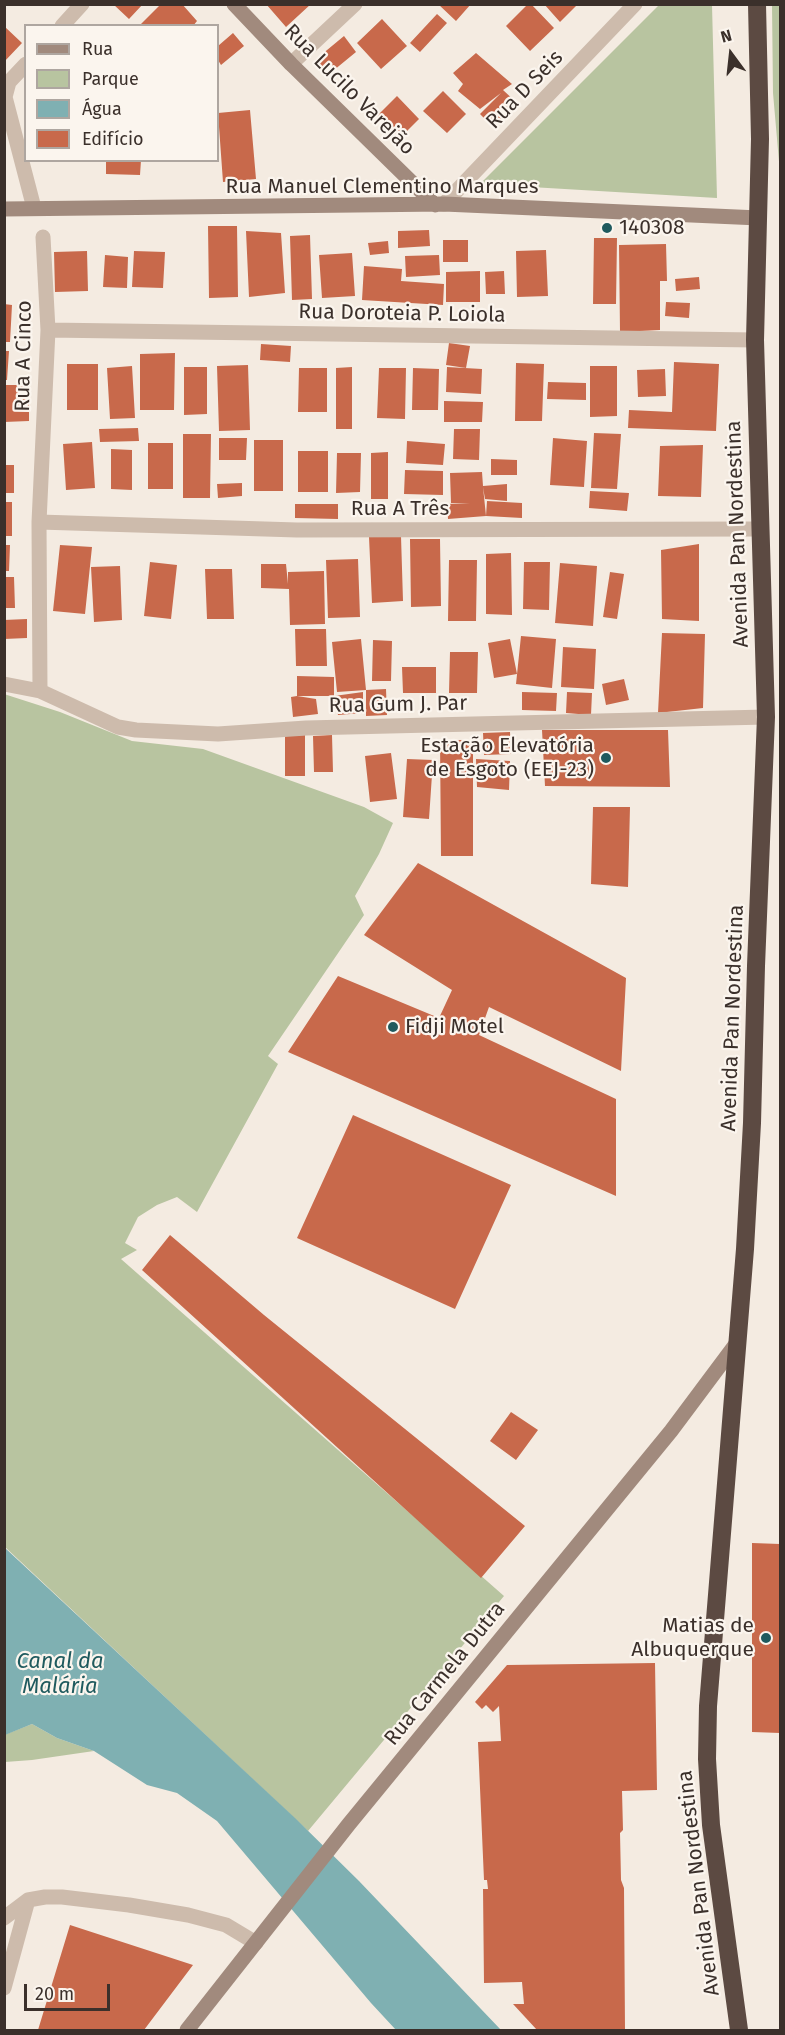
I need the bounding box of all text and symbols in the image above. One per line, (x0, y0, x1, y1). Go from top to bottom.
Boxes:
street label: Rua Lucilo Varejão (278, 19, 420, 161)
legend (24, 24, 219, 162)
north arrow (701, 24, 761, 84)
text: N (719, 26, 734, 47)
text: Rua (82, 38, 113, 60)
street label: Rua D Seis (481, 45, 569, 135)
text: Parque (82, 68, 139, 90)
text: Água (82, 98, 122, 120)
text: Edifício (82, 128, 144, 150)
street label: Rua Manuel Clementino Marques (225, 174, 539, 200)
place label: 140308 (619, 215, 685, 241)
marker: 140308 (600, 221, 614, 235)
street label: Rua A Cinco (10, 300, 38, 412)
street label: Rua Doroteia P. Loiola (298, 300, 506, 328)
street label: Avenida Pan Nordestina (721, 420, 755, 648)
street label: Rua A Três (351, 496, 449, 522)
street label: Rua Gum J. Par (329, 691, 467, 719)
place label: Estação Elevatória de Esgoto (EEJ-23) (420, 733, 594, 783)
marker: Estação Elevatória de Esgoto (EEJ-23) (599, 751, 613, 765)
street label: Avenida Pan Nordestina (716, 904, 750, 1132)
place label: Fidji Motel (405, 1014, 504, 1040)
marker: Fidji Motel (386, 1020, 400, 1034)
street label: Rua Carmela Dutra (379, 1597, 511, 1751)
place label: Matias de Albuquerque (631, 1613, 754, 1663)
marker: Matias de Albuquerque (759, 1631, 773, 1645)
water label: Canal da Malária (16, 1649, 104, 1700)
street label: Avenida Pan Nordestina (673, 1769, 725, 1997)
scale bar (27, 1972, 112, 2010)
text: 20 m (35, 1983, 74, 2005)

